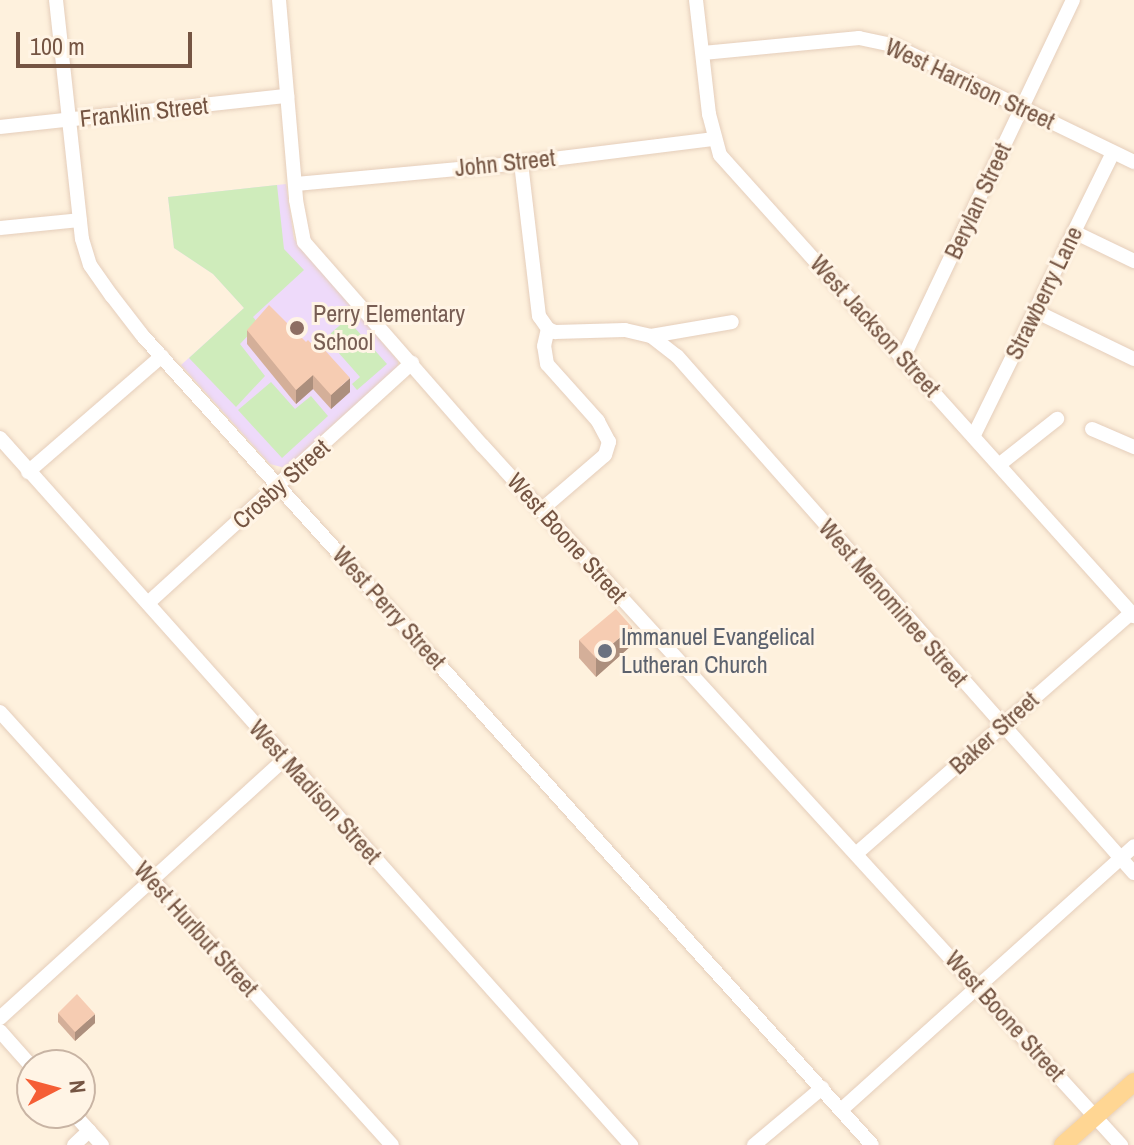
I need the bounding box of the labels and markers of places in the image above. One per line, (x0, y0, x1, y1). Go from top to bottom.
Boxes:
place label: Perry Elementary School (313, 300, 465, 356)
marker: Perry Elementary School (288, 319, 306, 337)
place label: Immanuel Evangelical Lutheran Church (621, 623, 815, 679)
marker: Immanuel Evangelical Lutheran Church (596, 642, 614, 660)

